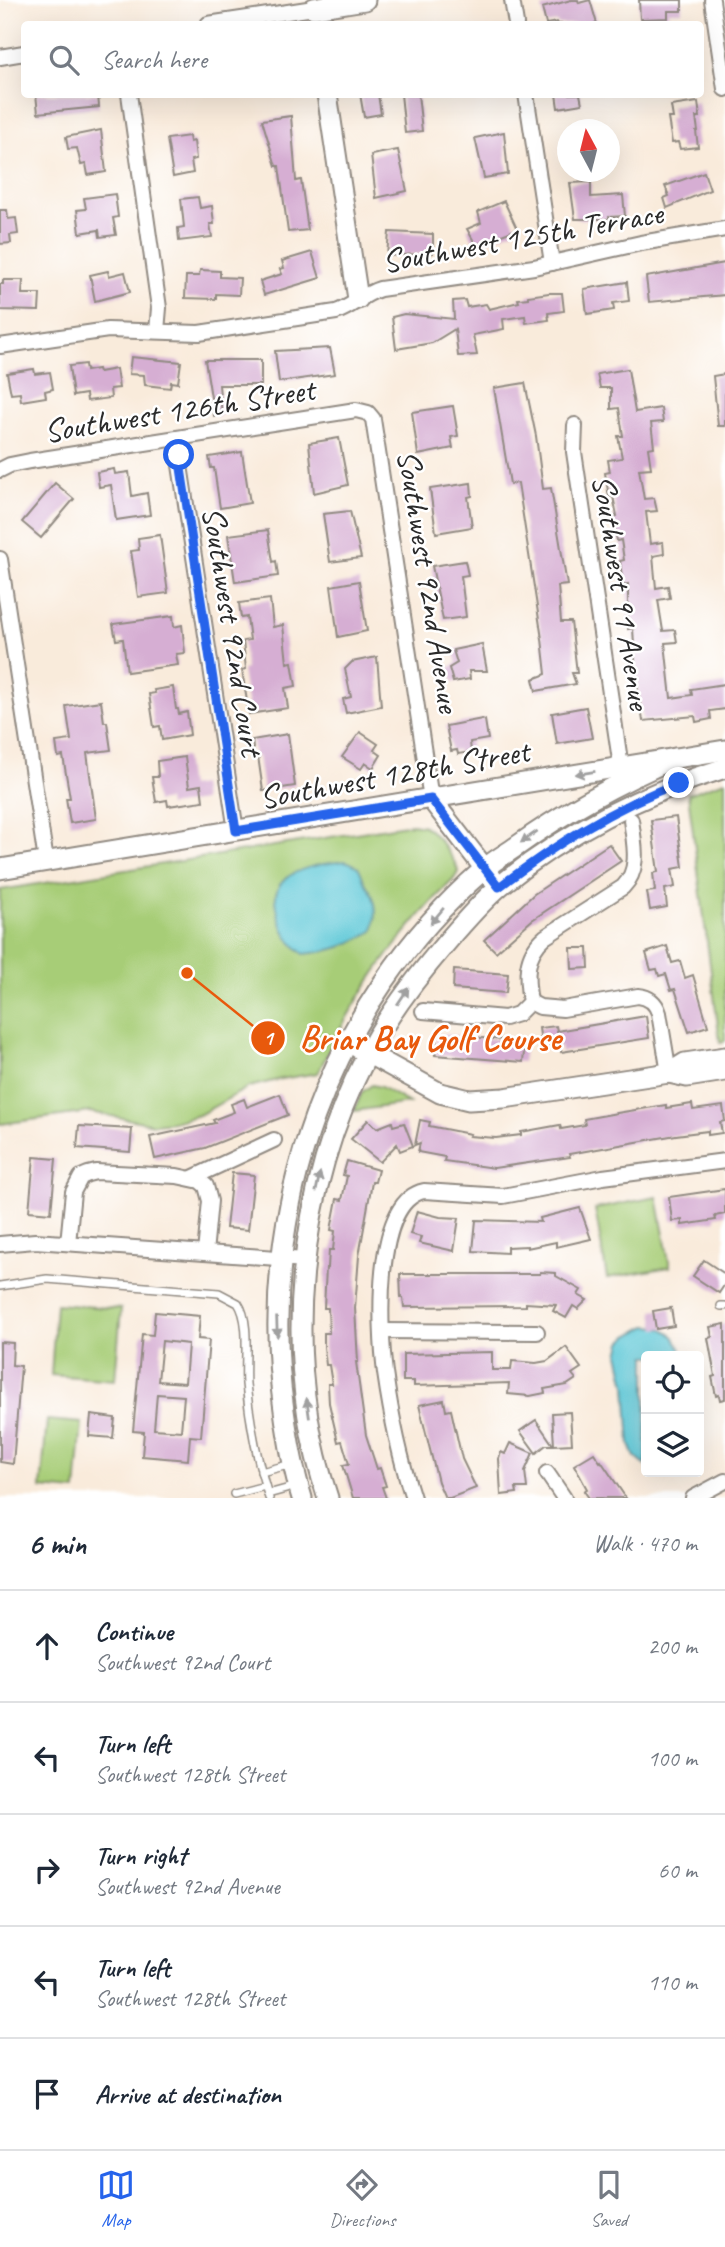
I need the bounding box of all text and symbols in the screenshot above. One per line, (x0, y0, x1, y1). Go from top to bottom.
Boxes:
search box (21, 21, 704, 98)
icon: search (45, 41, 83, 79)
text: Search here (101, 43, 207, 76)
north arrow (557, 119, 620, 182)
street label: Southwest 125th Terrace (379, 191, 668, 282)
street label: Southwest 126th Street (41, 367, 320, 452)
route start (163, 439, 194, 470)
street label: Southwest 92nd Avenue (388, 447, 471, 718)
street label: Southwest 91 Avenue (583, 472, 662, 715)
street label: Southwest 92nd Court (193, 504, 274, 762)
street label: Southwest 128th Street (256, 729, 535, 818)
route end (663, 767, 694, 798)
one-way arrow (574, 768, 596, 779)
one-way arrow (520, 830, 538, 844)
one-way arrow (430, 908, 445, 925)
one-way arrow (396, 987, 410, 1005)
callout: Briar Bay Golf Course (251, 1010, 575, 1066)
text: Briar Bay Golf Course (299, 1016, 564, 1061)
text: 1 (263, 1025, 275, 1051)
one-way arrow (313, 1171, 324, 1193)
one-way arrow (271, 1316, 282, 1338)
map controls (641, 1351, 704, 1477)
button: locate (641, 1351, 704, 1414)
one-way arrow (302, 1397, 313, 1419)
button: layers (641, 1414, 704, 1477)
text: 6 min (28, 1525, 86, 1563)
text: Walk · 470 m (593, 1529, 697, 1558)
text: Continue (95, 1615, 173, 1648)
icon: ahead (28, 1627, 66, 1665)
text: 200 m (648, 1632, 697, 1661)
text: Southwest 92nd Court (95, 1648, 270, 1677)
text: Turn left (95, 1727, 170, 1760)
icon: left (28, 1739, 66, 1777)
text: 100 m (648, 1744, 697, 1773)
text: Southwest 128th Street (95, 1760, 285, 1789)
text: Turn right (95, 1839, 186, 1872)
icon: right (28, 1851, 66, 1889)
text: 60 m (658, 1856, 697, 1885)
text: Southwest 92nd Avenue (95, 1872, 280, 1901)
text: Turn left (95, 1951, 170, 1984)
icon: left (28, 1963, 66, 2001)
text: 110 m (648, 1968, 697, 1997)
text: Southwest 128th Street (95, 1984, 285, 2013)
icon: arrive (28, 2075, 66, 2113)
text: Arrive at destination (95, 2078, 281, 2111)
tab: Map (97, 2166, 135, 2232)
tab: Directions (329, 2166, 396, 2232)
tab: Saved (590, 2166, 628, 2232)

